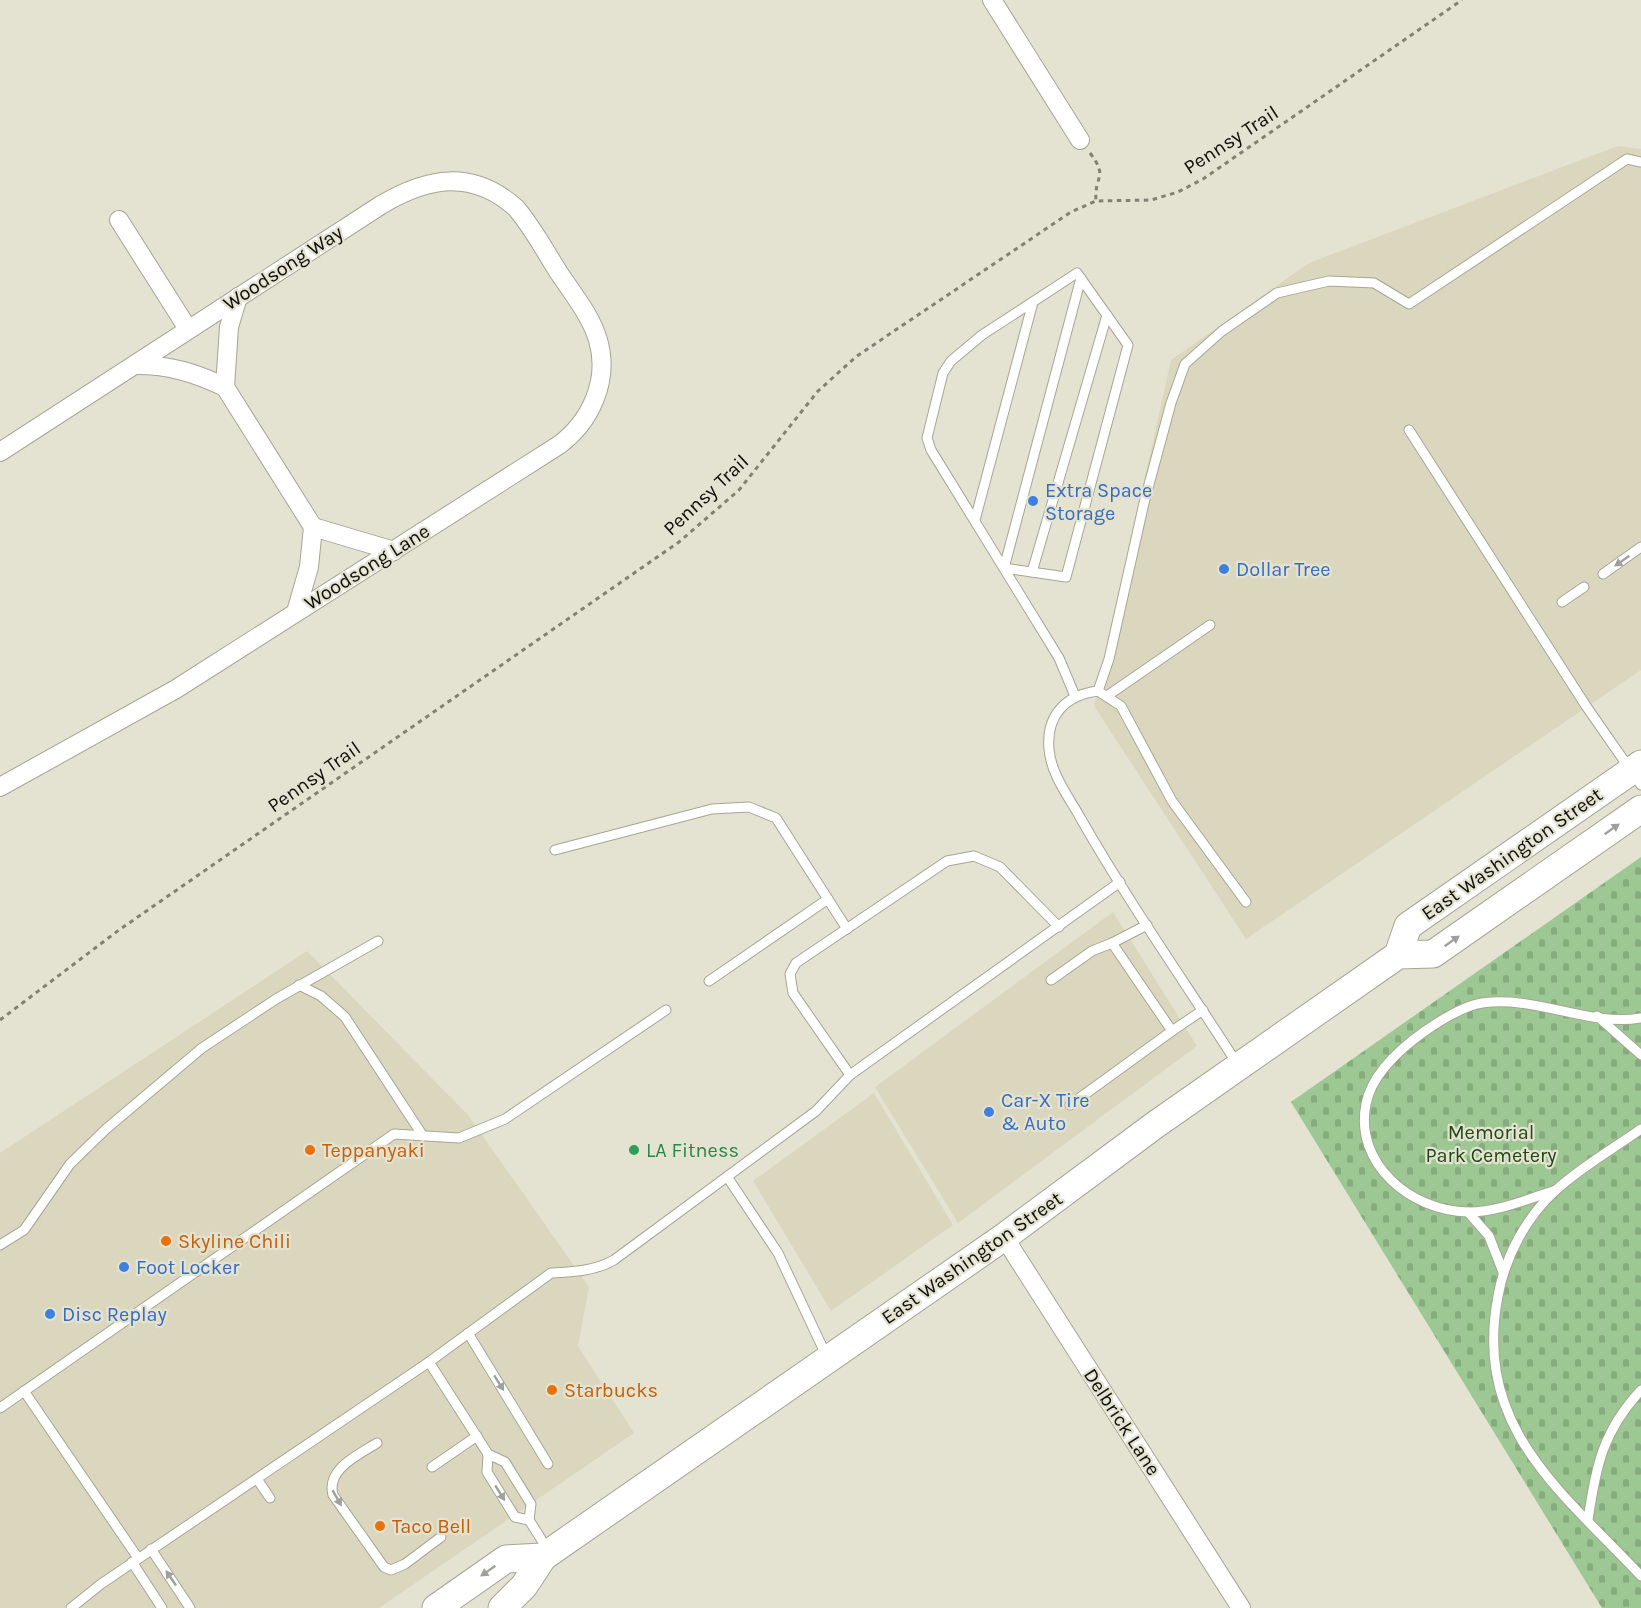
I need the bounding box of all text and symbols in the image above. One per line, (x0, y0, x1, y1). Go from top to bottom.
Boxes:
street label: Pennsy Trail (1179, 101, 1283, 179)
street label: Woodsong Way (219, 221, 347, 315)
street label: Pennsy Trail (659, 450, 753, 540)
place label: Extra Space Storage (1045, 479, 1152, 525)
marker: Extra Space Storage (1026, 494, 1040, 508)
street label: Woodsong Lane (300, 519, 434, 615)
one-way arrow (1614, 555, 1630, 566)
place label: Dollar Tree (1236, 558, 1331, 581)
marker: Dollar Tree (1217, 562, 1231, 576)
street label: Pennsy Trail (263, 737, 365, 817)
street label: East Washington Street (1417, 783, 1607, 925)
one-way arrow (1603, 823, 1619, 835)
one-way arrow (1444, 936, 1460, 947)
place label: Car-X Tire & Auto (1001, 1089, 1090, 1135)
marker: Car-X Tire & Auto (982, 1105, 996, 1119)
park label: Memorial Park Cemetery (1425, 1121, 1557, 1167)
place label: Teppanyaki (322, 1139, 425, 1162)
place label: LA Fitness (646, 1139, 739, 1162)
marker: Teppanyaki (303, 1143, 317, 1157)
marker: LA Fitness (627, 1143, 641, 1157)
street label: East Washington Street (877, 1187, 1067, 1329)
place label: Skyline Chili (178, 1230, 291, 1253)
marker: Skyline Chili (159, 1234, 173, 1248)
place label: Foot Locker (136, 1256, 240, 1279)
marker: Foot Locker (117, 1260, 131, 1274)
place label: Disc Replay (62, 1303, 167, 1326)
marker: Disc Replay (43, 1307, 57, 1321)
street label: Delbrick Lane (1079, 1364, 1165, 1480)
one-way arrow (494, 1375, 505, 1391)
place label: Starbucks (564, 1379, 658, 1402)
marker: Starbucks (545, 1383, 559, 1397)
one-way arrow (494, 1485, 505, 1501)
one-way arrow (332, 1490, 342, 1507)
place label: Taco Bell (392, 1515, 471, 1538)
marker: Taco Bell (373, 1519, 387, 1533)
one-way arrow (481, 1565, 497, 1577)
one-way arrow (165, 1570, 176, 1587)

